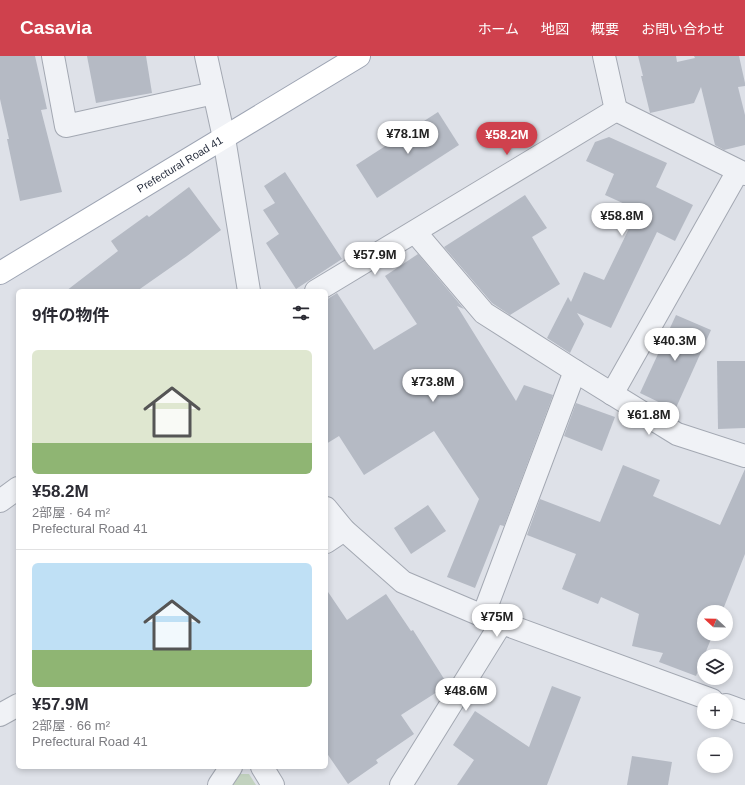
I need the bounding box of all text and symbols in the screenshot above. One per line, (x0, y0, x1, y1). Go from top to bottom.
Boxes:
text: Casavia (20, 17, 92, 38)
text: ホーム (477, 21, 519, 37)
text: 地図 (541, 21, 569, 37)
text: 概要 (591, 21, 619, 37)
text: お問い合わせ (641, 21, 725, 37)
pin: ¥78.1M (375, 121, 441, 155)
pin: ¥58.2M (474, 122, 540, 156)
text: ¥78.1M (386, 126, 430, 141)
text: ¥58.2M (485, 127, 529, 142)
street label: Prefectural Road 41 (135, 134, 225, 195)
pin: ¥58.8M (589, 203, 655, 237)
text: ¥58.8M (600, 208, 644, 223)
pin: ¥57.9M (342, 242, 408, 276)
text: ¥57.9M (353, 247, 397, 262)
icon: filters (290, 302, 312, 324)
text: 9件の物件 (32, 306, 109, 325)
pin: ¥40.3M (642, 328, 708, 362)
text: ¥40.3M (653, 333, 697, 348)
pin: ¥73.8M (400, 369, 466, 403)
text: ¥73.8M (411, 374, 455, 389)
icon: home (136, 376, 208, 448)
pin: ¥61.8M (616, 402, 682, 436)
text: ¥61.8M (627, 407, 671, 422)
text: ¥58.2M (32, 482, 89, 501)
text: 2部屋 · 64 m² (32, 505, 110, 520)
text: Prefectural Road 41 (32, 521, 148, 536)
icon: home (136, 589, 208, 661)
pin: ¥75M (473, 604, 521, 638)
north arrow (697, 605, 733, 641)
map controls (697, 605, 733, 773)
text: ¥75M (481, 609, 513, 624)
button: layers (697, 649, 733, 685)
pin: ¥48.6M (433, 678, 499, 712)
text: ¥48.6M (444, 683, 488, 698)
button: + (697, 693, 733, 729)
text: ¥57.9M (32, 695, 89, 714)
text: 2部屋 · 66 m² (32, 718, 110, 733)
text: Prefectural Road 41 (32, 734, 148, 749)
button: − (697, 737, 733, 773)

